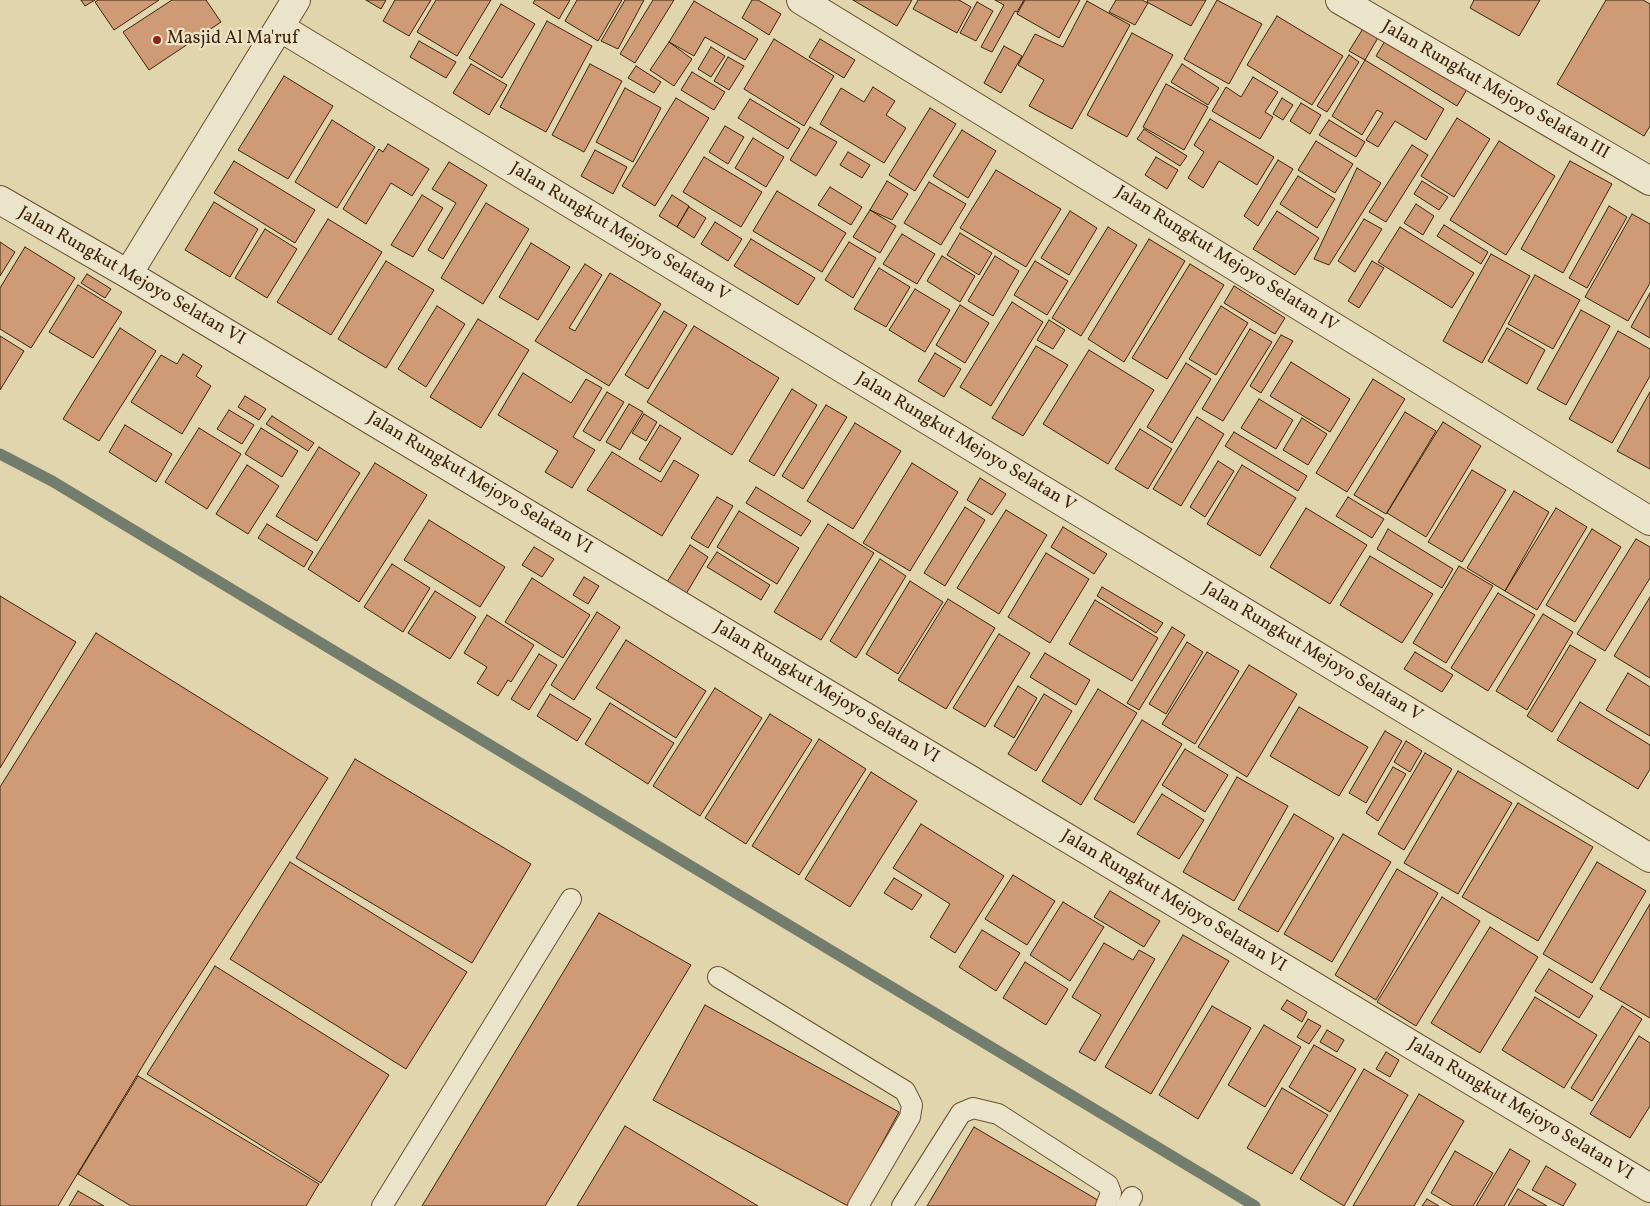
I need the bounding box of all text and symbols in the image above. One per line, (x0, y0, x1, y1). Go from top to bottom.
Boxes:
street label: Jalan Rungkut Mejoyo Selatan III (1377, 17, 1613, 165)
place label: Masjid Al Ma'ruf (167, 29, 298, 51)
marker: Masjid Al Ma'ruf (151, 34, 163, 46)
street label: Jalan Rungkut Mejoyo Selatan V (505, 159, 733, 307)
street label: Jalan Rungkut Mejoyo Selatan IV (1110, 182, 1342, 338)
street label: Jalan Rungkut Mejoyo Selatan VI (13, 203, 249, 351)
street label: Jalan Rungkut Mejoyo Selatan V (851, 369, 1079, 517)
street label: Jalan Rungkut Mejoyo Selatan VI (362, 408, 596, 560)
street label: Jalan Rungkut Mejoyo Selatan V (1198, 579, 1426, 727)
street label: Jalan Rungkut Mejoyo Selatan VI (709, 617, 943, 769)
street label: Jalan Rungkut Mejoyo Selatan VI (1056, 826, 1290, 978)
street label: Jalan Rungkut Mejoyo Selatan VI (1403, 1034, 1637, 1186)

